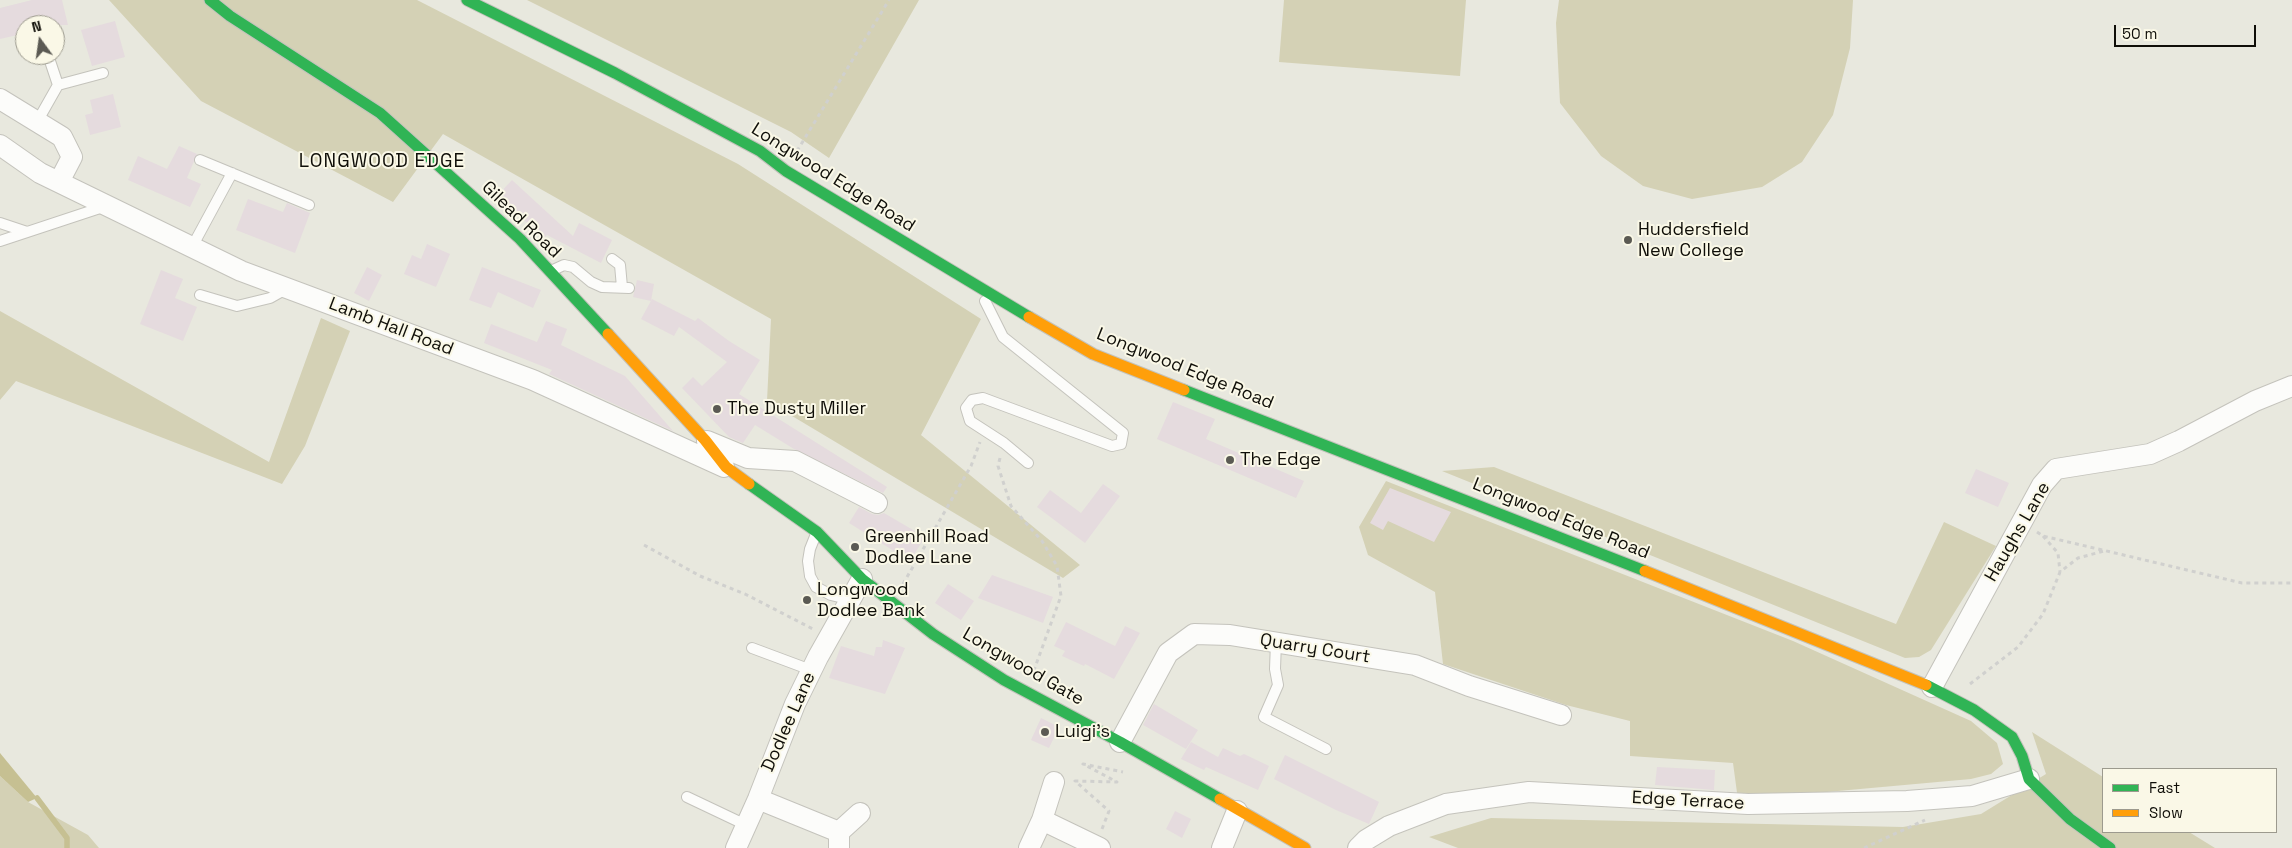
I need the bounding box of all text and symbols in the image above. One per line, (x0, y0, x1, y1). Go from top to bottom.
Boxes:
north arrow (15, 15, 65, 65)
scale bar (2117, 15, 2260, 47)
text: N (30, 17, 43, 36)
text: 50 m (2122, 24, 2157, 43)
street label: Longwood Edge Road (747, 119, 919, 237)
district label: LONGWOOD EDGE (297, 151, 467, 173)
street label: Gilead Road (477, 177, 565, 263)
place label: Huddersfield New College (1638, 219, 1749, 262)
marker: Huddersfield New College (1622, 234, 1634, 246)
street label: Lamb Hall Road (326, 293, 456, 361)
street label: Longwood Edge Road (1093, 324, 1277, 414)
place label: The Dusty Miller (727, 398, 866, 420)
marker: The Dusty Miller (711, 403, 723, 415)
place label: The Edge (1240, 449, 1321, 471)
marker: The Edge (1224, 454, 1236, 466)
street label: Longwood Edge Road (1469, 474, 1653, 564)
street label: Haughs Lane (1981, 478, 2055, 586)
place label: Greenhill Road Dodlee Lane (865, 526, 989, 568)
marker: Greenhill Road Dodlee Lane (849, 541, 861, 553)
place label: Longwood Dodlee Bank (817, 579, 925, 622)
marker: Longwood Dodlee Bank (801, 594, 813, 606)
street label: Longwood Gate (959, 624, 1087, 710)
street label: Quarry Court (1258, 630, 1372, 668)
street label: Dodlee Lane (757, 669, 821, 775)
place label: Luigi's (1055, 721, 1110, 743)
marker: Luigi's (1039, 726, 1051, 738)
legend (2102, 768, 2277, 833)
text: Fast (2149, 778, 2180, 797)
street label: Edge Terrace (1631, 787, 1745, 815)
text: Slow (2149, 803, 2183, 822)

